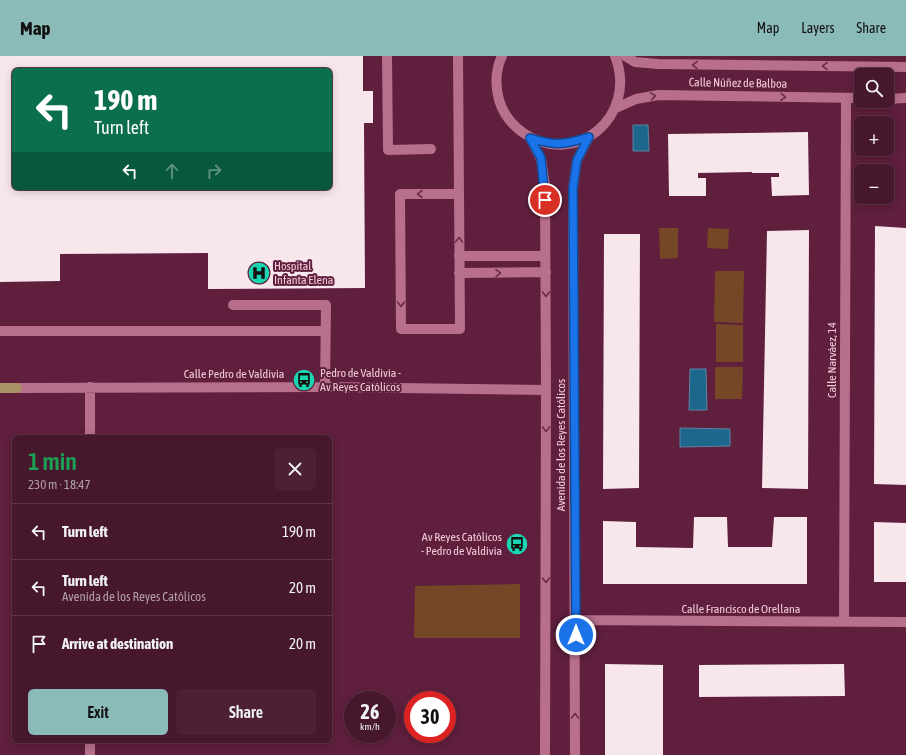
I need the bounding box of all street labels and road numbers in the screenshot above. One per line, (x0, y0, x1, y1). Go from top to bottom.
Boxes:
street label: Calle Núñez de Balboa (689, 75, 787, 91)
street label: Calle Narváez, 14 (825, 322, 839, 398)
street label: Calle Pedro de Valdivia (184, 367, 284, 381)
street label: Avenida de los Reyes Católicos (554, 379, 568, 511)
street label: Calle Francisco de Orellana (682, 602, 800, 616)

